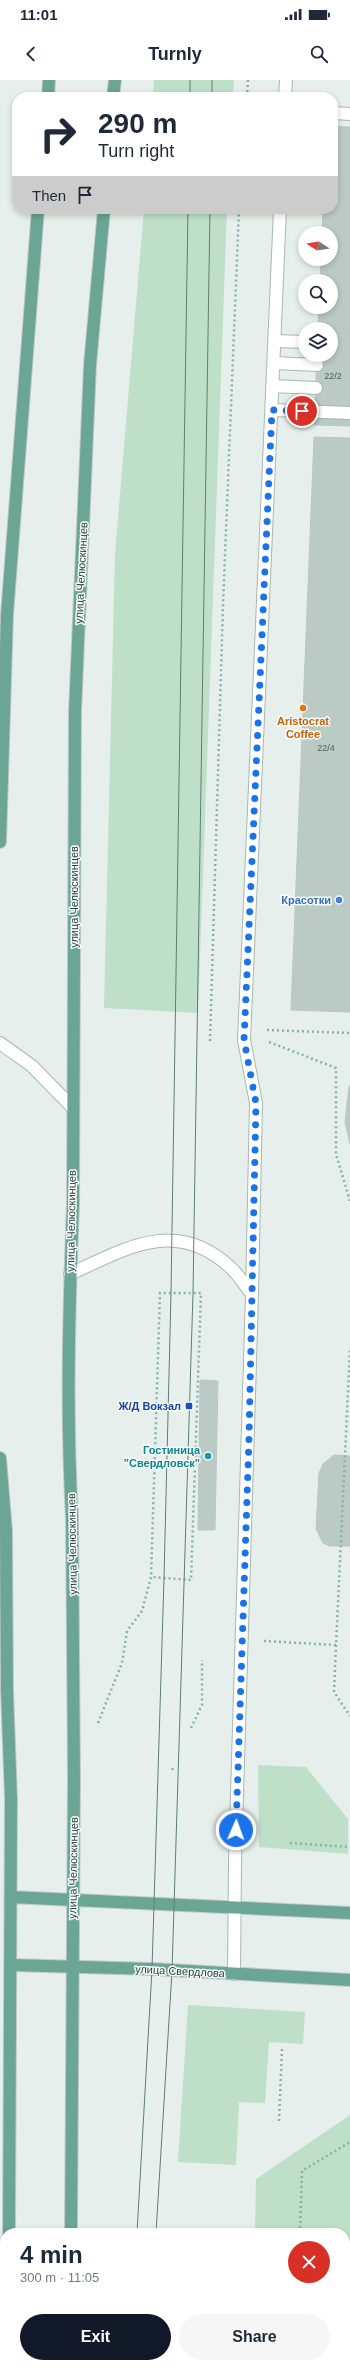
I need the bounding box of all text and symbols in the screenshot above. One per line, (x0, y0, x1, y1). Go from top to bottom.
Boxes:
text: 11:01 (20, 6, 58, 23)
icon: back (20, 43, 42, 65)
icon: search (308, 43, 330, 65)
text: Turnly (148, 44, 202, 64)
icon: right (32, 108, 84, 160)
text: 290 m (98, 108, 177, 139)
text: Turn right (98, 141, 174, 161)
icon: arrive (74, 184, 96, 206)
text: Then (32, 187, 66, 204)
north arrow (298, 226, 338, 266)
map controls (298, 226, 338, 362)
button: search (298, 274, 338, 314)
button: layers (298, 322, 338, 362)
house number: 22/2 (324, 371, 342, 381)
pin (285, 394, 319, 428)
icon: arrive (291, 400, 313, 422)
street label: улица Челюскинцев (72, 522, 90, 624)
marker: Aristocrat Coffee (298, 703, 308, 713)
place label: Aristocrat Coffee (277, 715, 329, 740)
house number: 22/4 (317, 743, 335, 753)
street label: улица Челюскинцев (68, 846, 80, 948)
place label: Красотки (281, 894, 331, 906)
marker: Красотки (334, 895, 344, 905)
street label: улица Челюскинцев (64, 1170, 78, 1272)
place label: Ж/Д Вокзал (118, 1400, 181, 1412)
marker: Ж/Д Вокзал (184, 1401, 194, 1411)
place label: Гостиница "Свердловск" (124, 1444, 201, 1469)
marker: Гостиница "Свердловск" (203, 1451, 213, 1461)
street label: улица Челюскинцев (65, 1493, 79, 1595)
position arrow (215, 1809, 257, 1851)
street label: улица Челюскинцев (66, 1817, 80, 1919)
street label: улица Свердлова (135, 1963, 226, 1979)
text: 4 min (20, 2241, 83, 2268)
button: close (288, 2241, 330, 2283)
text: 300 m · 11:05 (20, 2270, 99, 2285)
button: Exit (20, 2314, 171, 2360)
button: Share (179, 2314, 330, 2360)

